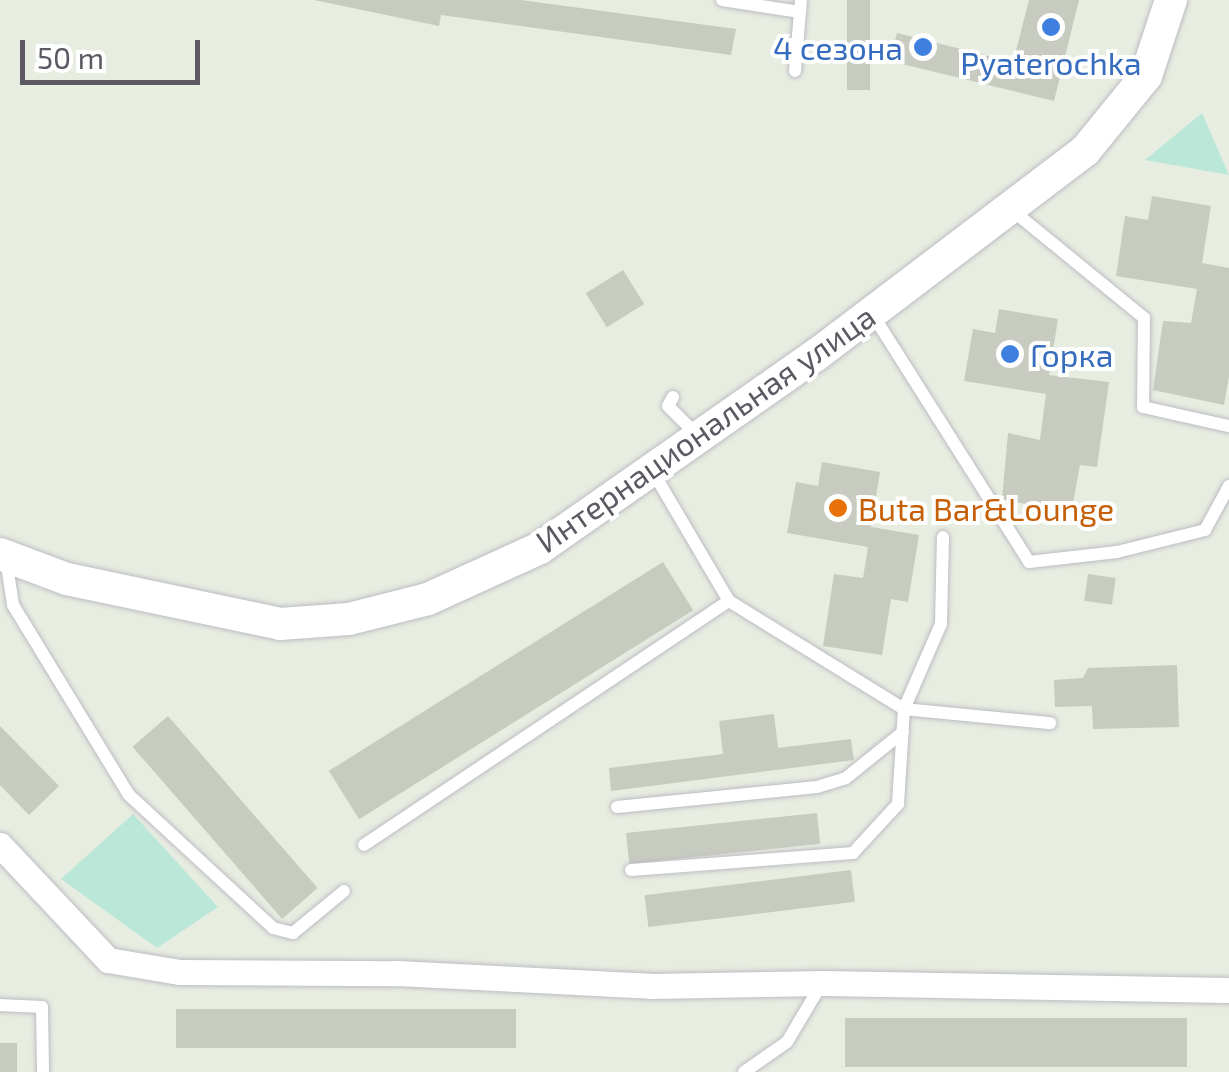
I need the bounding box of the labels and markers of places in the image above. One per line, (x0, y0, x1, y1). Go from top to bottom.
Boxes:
marker: Pyaterochka (1040, 16, 1062, 38)
place label: 4 сезона (773, 28, 903, 66)
marker: 4 сезона (912, 36, 934, 58)
place label: Pyaterochka (960, 43, 1142, 81)
place label: Горка (1030, 335, 1113, 373)
marker: Горка (999, 343, 1021, 365)
place label: Buta Bar&Lounge (858, 489, 1114, 527)
marker: Buta Bar&Lounge (827, 497, 849, 519)

